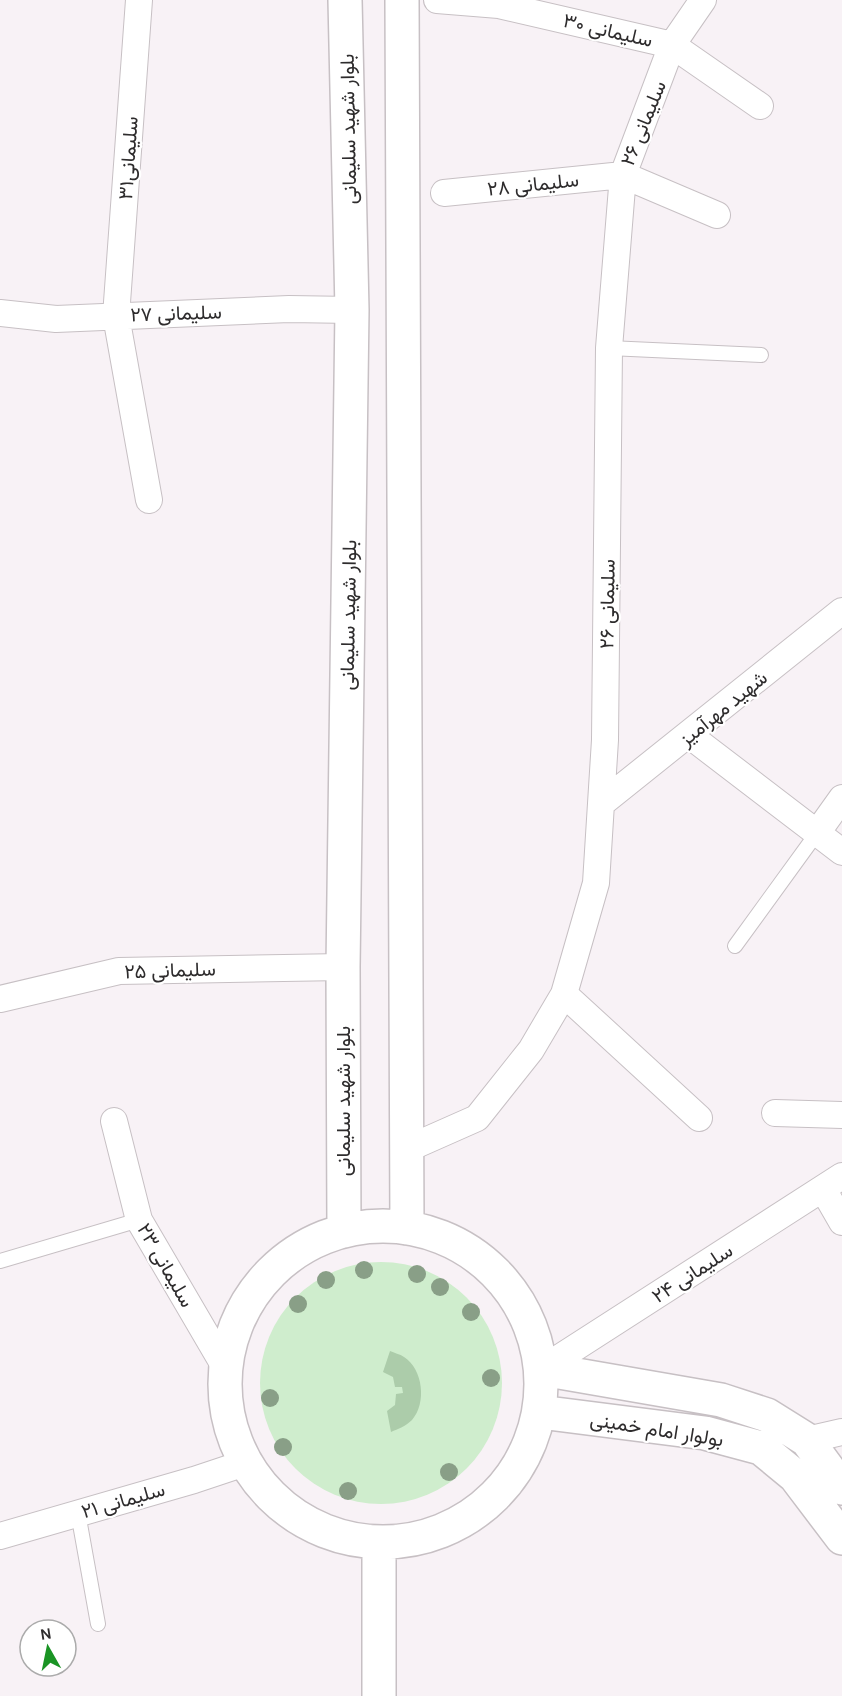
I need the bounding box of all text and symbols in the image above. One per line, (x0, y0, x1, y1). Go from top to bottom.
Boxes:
street label: سلیمانی ۳۰ (561, 9, 655, 52)
street label: بلوار شهید سلیمانی (336, 54, 362, 204)
street label: سلیمانی ۲۶ (616, 77, 671, 169)
street label: سلیمانی۳۱ (114, 115, 143, 201)
street label: سلیمانی ۲۸ (486, 168, 580, 201)
street label: سلیمانی ۲۷ (130, 300, 222, 327)
street label: بلوار شهید سلیمانی (336, 540, 362, 690)
street label: سلیمانی ۲۶ (595, 559, 620, 649)
street label: شهید مهرآمیز (674, 666, 772, 752)
street label: سلیمانی ۲۵ (124, 957, 216, 984)
street label: بلوار شهید سلیمانی (332, 1026, 356, 1176)
street label: سلیمانی ۲۳ (132, 1219, 199, 1311)
street label: سلیمانی ۲۴ (648, 1239, 737, 1308)
street label: بولوار امام خمینی (588, 1408, 725, 1452)
street label: سلیمانی ۲۱ (79, 1478, 168, 1523)
north arrow (18, 1618, 78, 1678)
text: N (39, 1623, 53, 1644)

